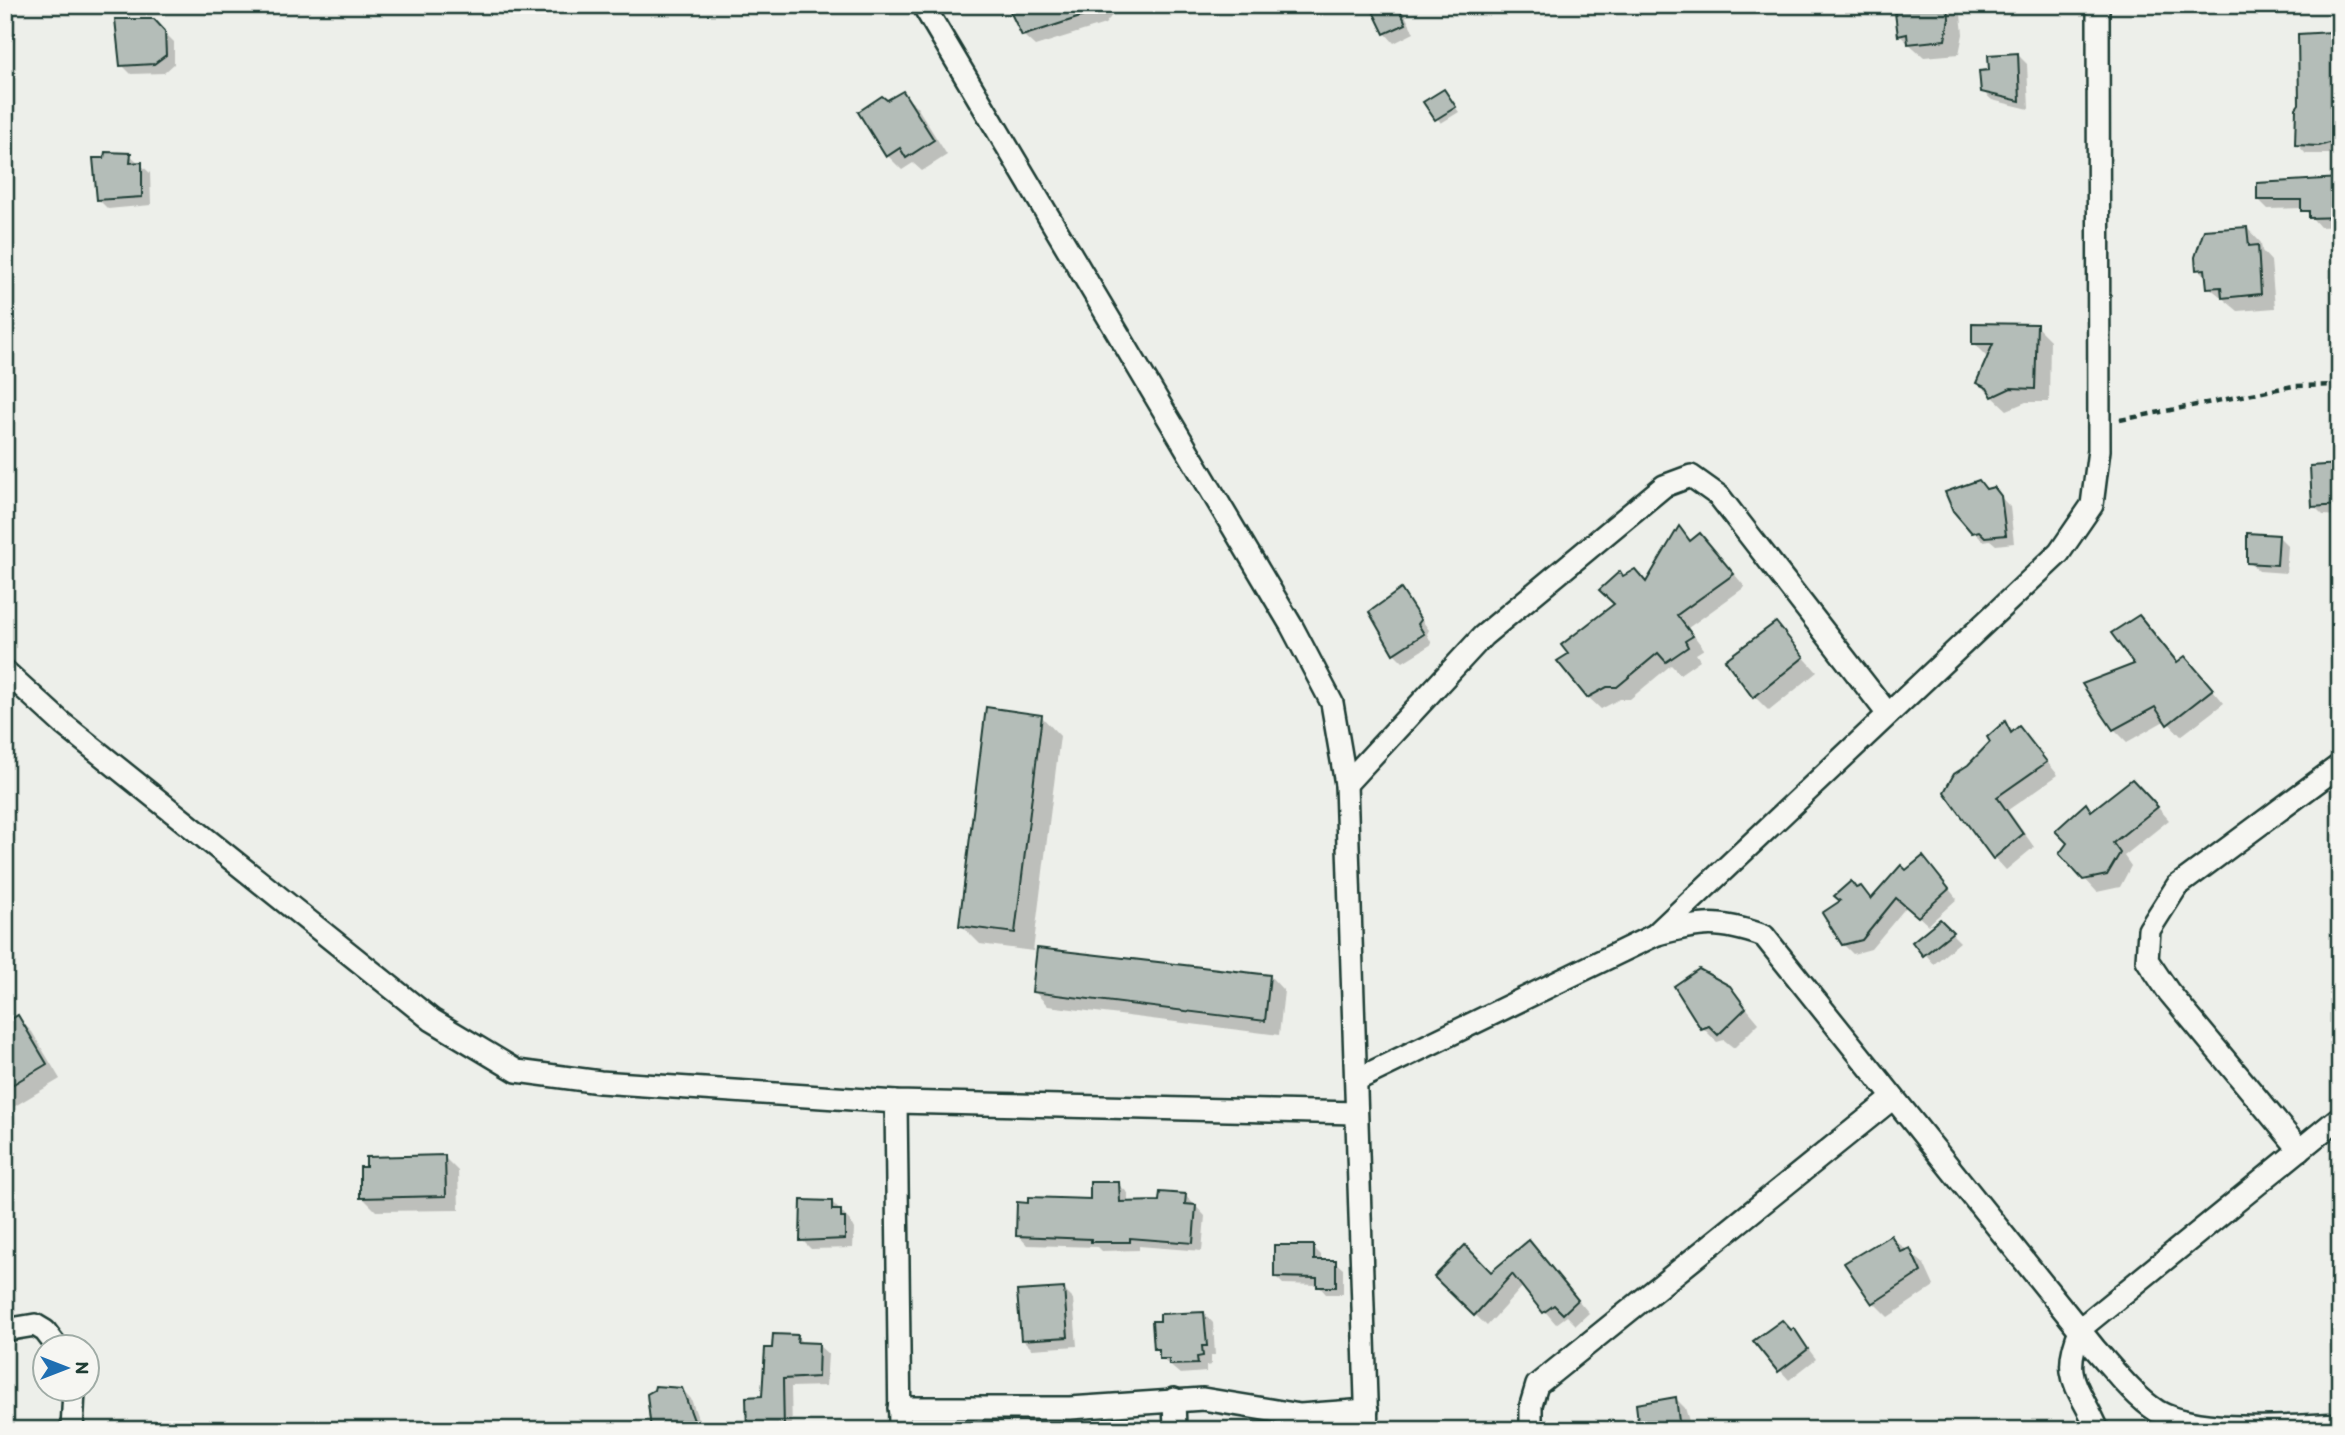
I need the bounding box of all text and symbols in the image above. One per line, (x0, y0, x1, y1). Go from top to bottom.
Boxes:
north arrow (32, 1334, 102, 1404)
text: N (71, 1362, 94, 1374)

